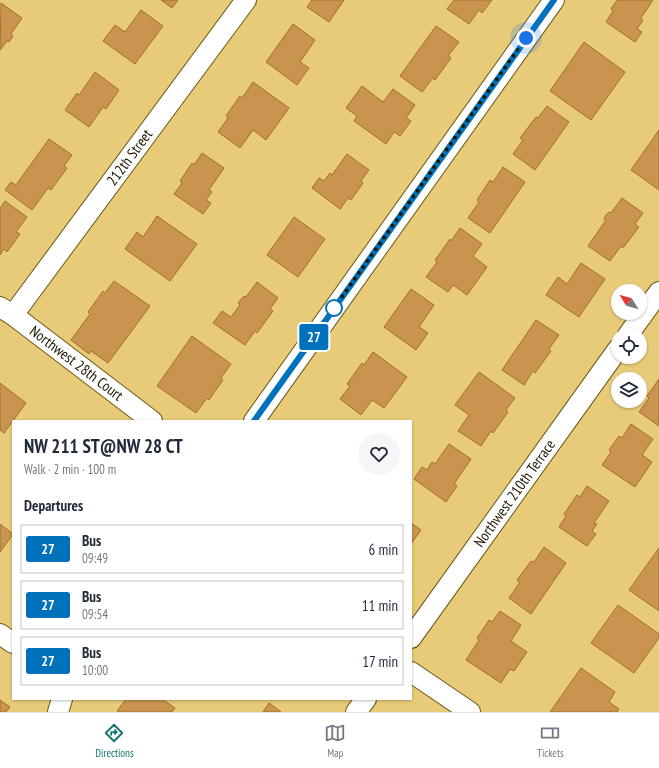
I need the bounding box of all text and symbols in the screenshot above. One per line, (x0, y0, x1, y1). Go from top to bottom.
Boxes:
your location (516, 28, 536, 48)
street label: 212th Street (102, 125, 156, 189)
north arrow (611, 284, 647, 320)
map controls (611, 284, 647, 408)
unlabelled marker (325, 299, 343, 317)
street label: Northwest 28th Court (26, 321, 127, 405)
line badge: 27 (296, 324, 332, 350)
text: 27 (307, 328, 321, 346)
button: locate (611, 328, 647, 364)
button: layers (611, 372, 647, 408)
button: heart (358, 433, 400, 475)
text: NW 211 ST@NW 28 CT (24, 434, 183, 458)
street label: Northwest 210th Terrace (469, 435, 559, 551)
text: Walk · 2 min · 100 m (24, 461, 116, 478)
text: Departures (24, 496, 83, 515)
text: Bus (82, 531, 101, 550)
text: 27 (41, 540, 55, 558)
text: 6 min (368, 540, 398, 559)
text: 09:49 (82, 550, 108, 567)
text: Bus (82, 587, 101, 606)
text: 27 (41, 596, 55, 614)
text: 11 min (362, 596, 398, 615)
text: 09:54 (82, 606, 108, 623)
text: Bus (82, 643, 101, 662)
text: 27 (41, 652, 55, 670)
text: 17 min (362, 652, 398, 671)
text: 10:00 (82, 662, 108, 679)
tab: Directions (95, 722, 134, 760)
tab: Map (324, 722, 346, 760)
tab: Tickets (537, 722, 564, 760)

